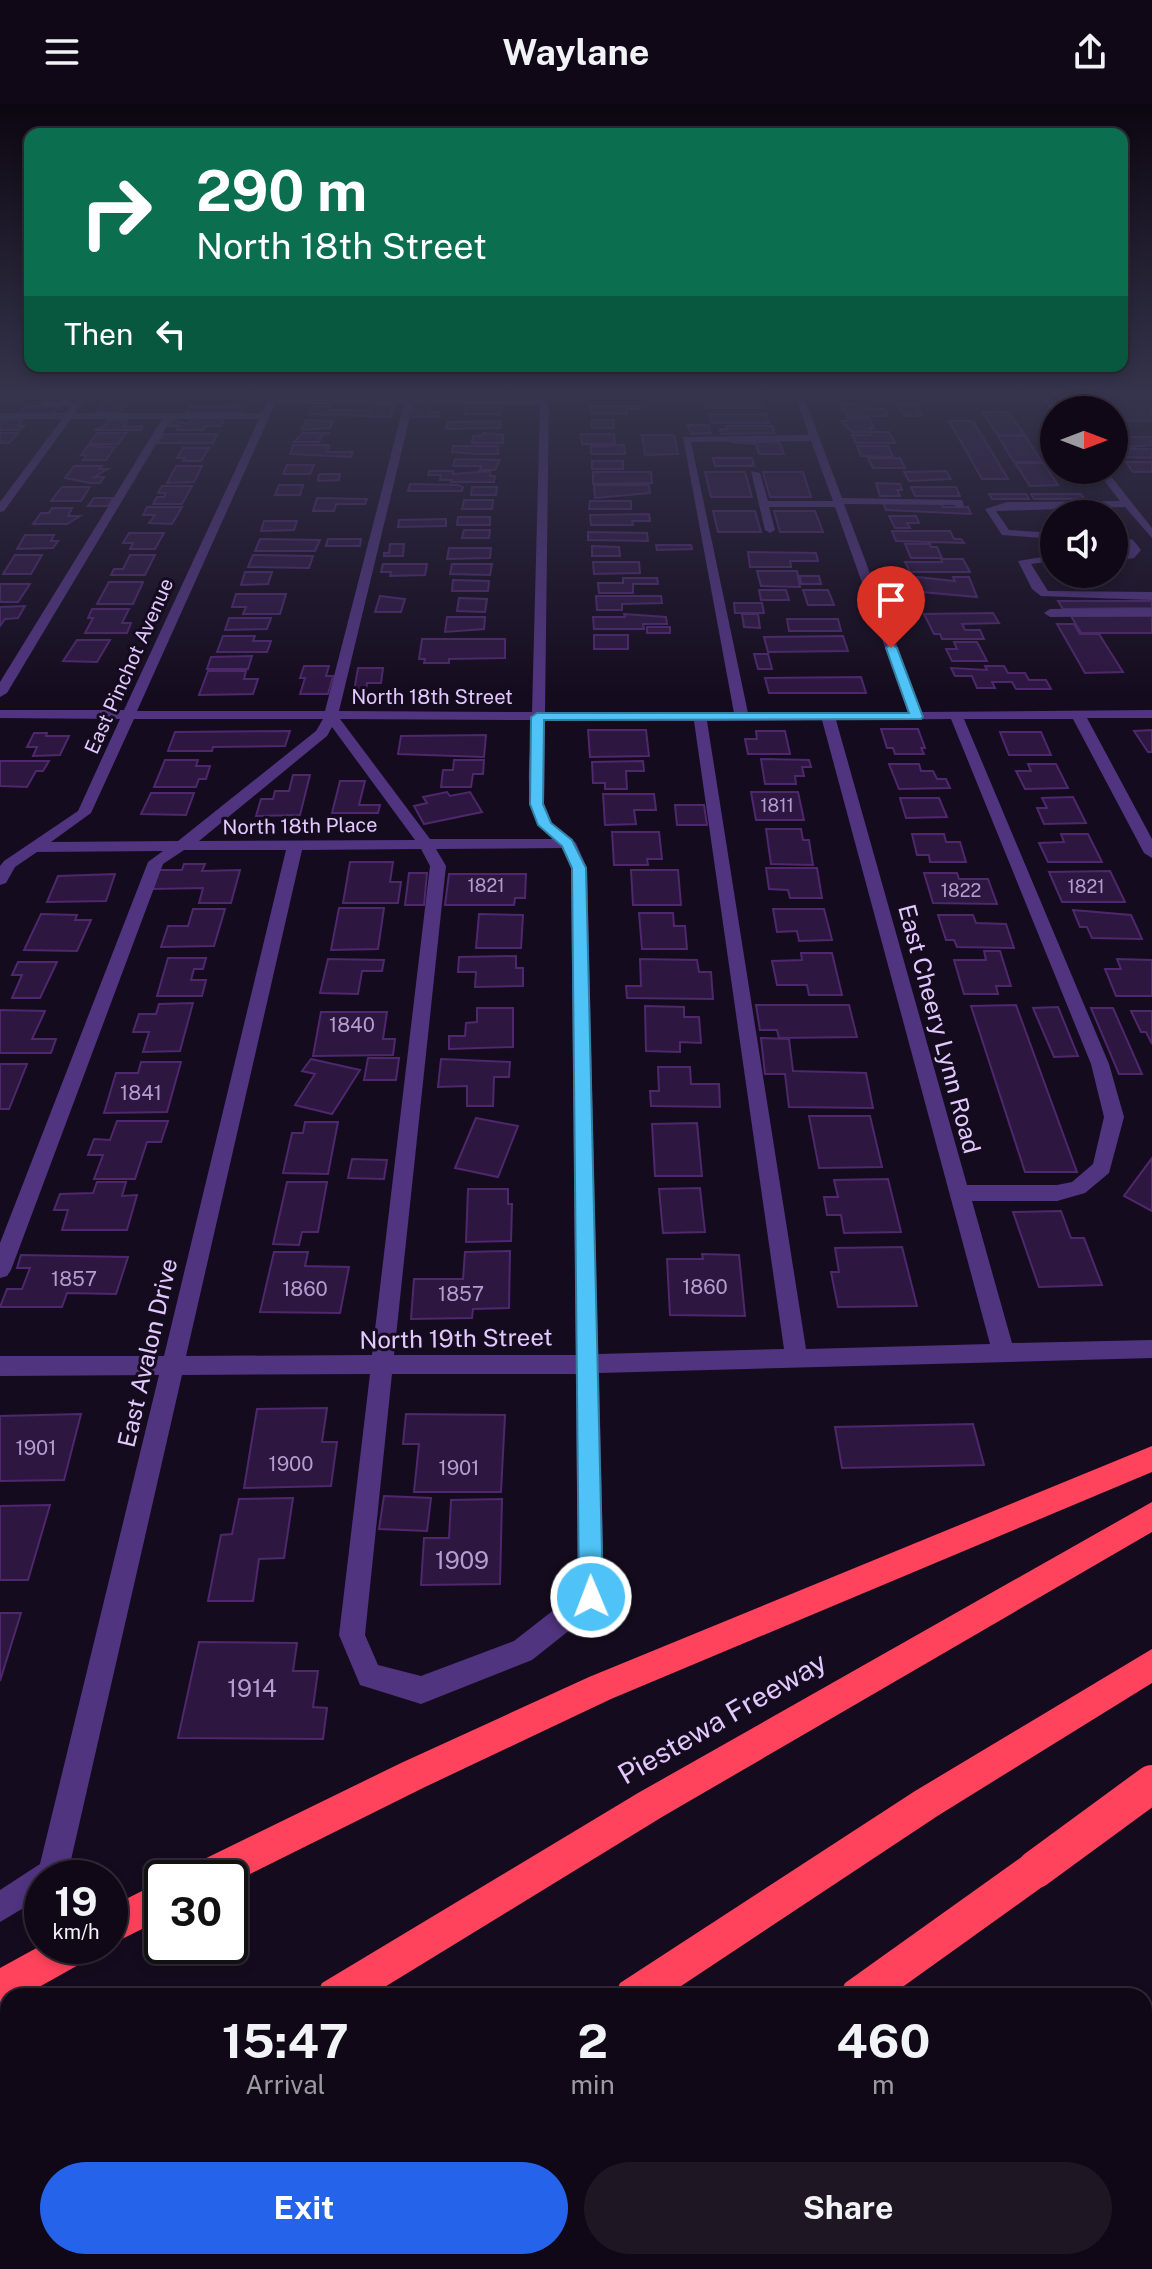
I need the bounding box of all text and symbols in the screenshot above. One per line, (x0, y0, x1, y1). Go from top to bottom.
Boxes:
icon: menu (40, 30, 84, 74)
icon: share (1068, 30, 1112, 74)
text: Waylane (502, 31, 650, 73)
text: 290 m (196, 158, 367, 224)
icon: right (64, 160, 168, 264)
text: North 18th Street (196, 225, 487, 267)
icon: left (149, 312, 193, 356)
text: Then (64, 316, 133, 352)
north arrow (1040, 396, 1128, 484)
map controls (1040, 396, 1128, 588)
button: sound (1040, 500, 1128, 588)
pin (857, 566, 925, 648)
street label: East Pinchot Avenue (79, 575, 179, 757)
icon: arrive (869, 578, 913, 622)
street label: North 18th Street (351, 685, 513, 709)
house number: 1811 (760, 795, 794, 816)
street label: North 18th Place (222, 813, 378, 839)
house number: 1821 (467, 875, 505, 896)
house number: 1821 (1067, 876, 1105, 897)
house number: 1822 (941, 880, 981, 901)
street label: East Cheery Lynn Road (893, 901, 987, 1156)
house number: 1840 (329, 1013, 375, 1037)
house number: 1841 (120, 1081, 162, 1105)
street label: East Avalon Drive (112, 1256, 182, 1450)
house number: 1857 (51, 1267, 97, 1291)
house number: 1860 (682, 1275, 728, 1299)
house number: 1860 (282, 1277, 328, 1301)
house number: 1857 (438, 1282, 484, 1306)
street label: North 19th Street (359, 1322, 553, 1354)
house number: 1901 (16, 1436, 56, 1460)
house number: 1900 (269, 1452, 313, 1476)
house number: 1901 (439, 1456, 479, 1480)
house number: 1909 (435, 1546, 489, 1574)
position arrow (549, 1555, 633, 1639)
street label: Piestewa Freeway (612, 1645, 832, 1791)
house number: 1914 (227, 1674, 277, 1702)
speed limit sign: 30 (144, 1860, 248, 1964)
text: 19 (54, 1878, 98, 1925)
text: km/h (52, 1920, 100, 1944)
text: 15:47 (222, 2012, 349, 2069)
text: 2 (577, 2012, 608, 2069)
text: 460 (836, 2012, 930, 2069)
text: Arrival (245, 2069, 325, 2100)
text: min (571, 2069, 615, 2100)
text: m (872, 2069, 895, 2100)
button: Exit (40, 2162, 568, 2254)
button: Share (584, 2162, 1112, 2254)

